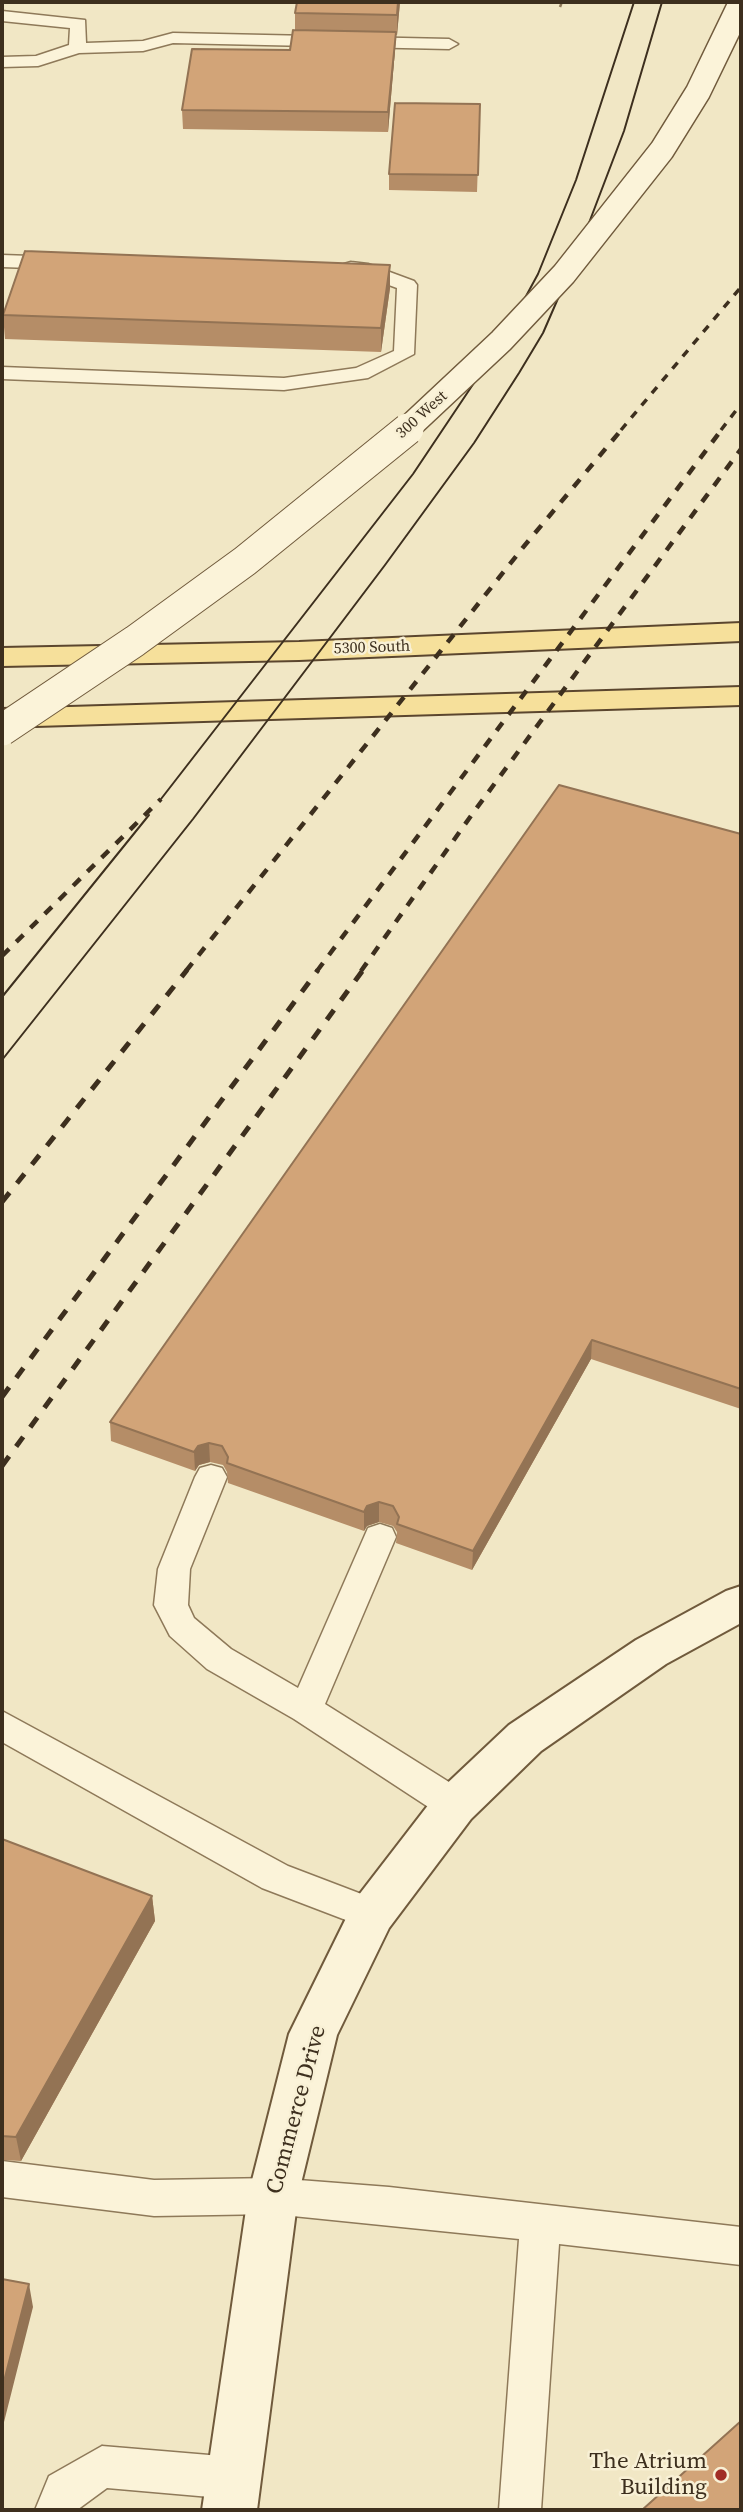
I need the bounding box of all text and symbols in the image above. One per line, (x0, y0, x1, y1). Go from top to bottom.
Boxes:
street label: 300 West (392, 387, 452, 443)
street label: 5300 South (333, 637, 411, 659)
street label: Commerce Drive (261, 2023, 333, 2197)
place label: The Atrium Building (589, 2448, 707, 2502)
marker: The Atrium Building (713, 2467, 729, 2483)

